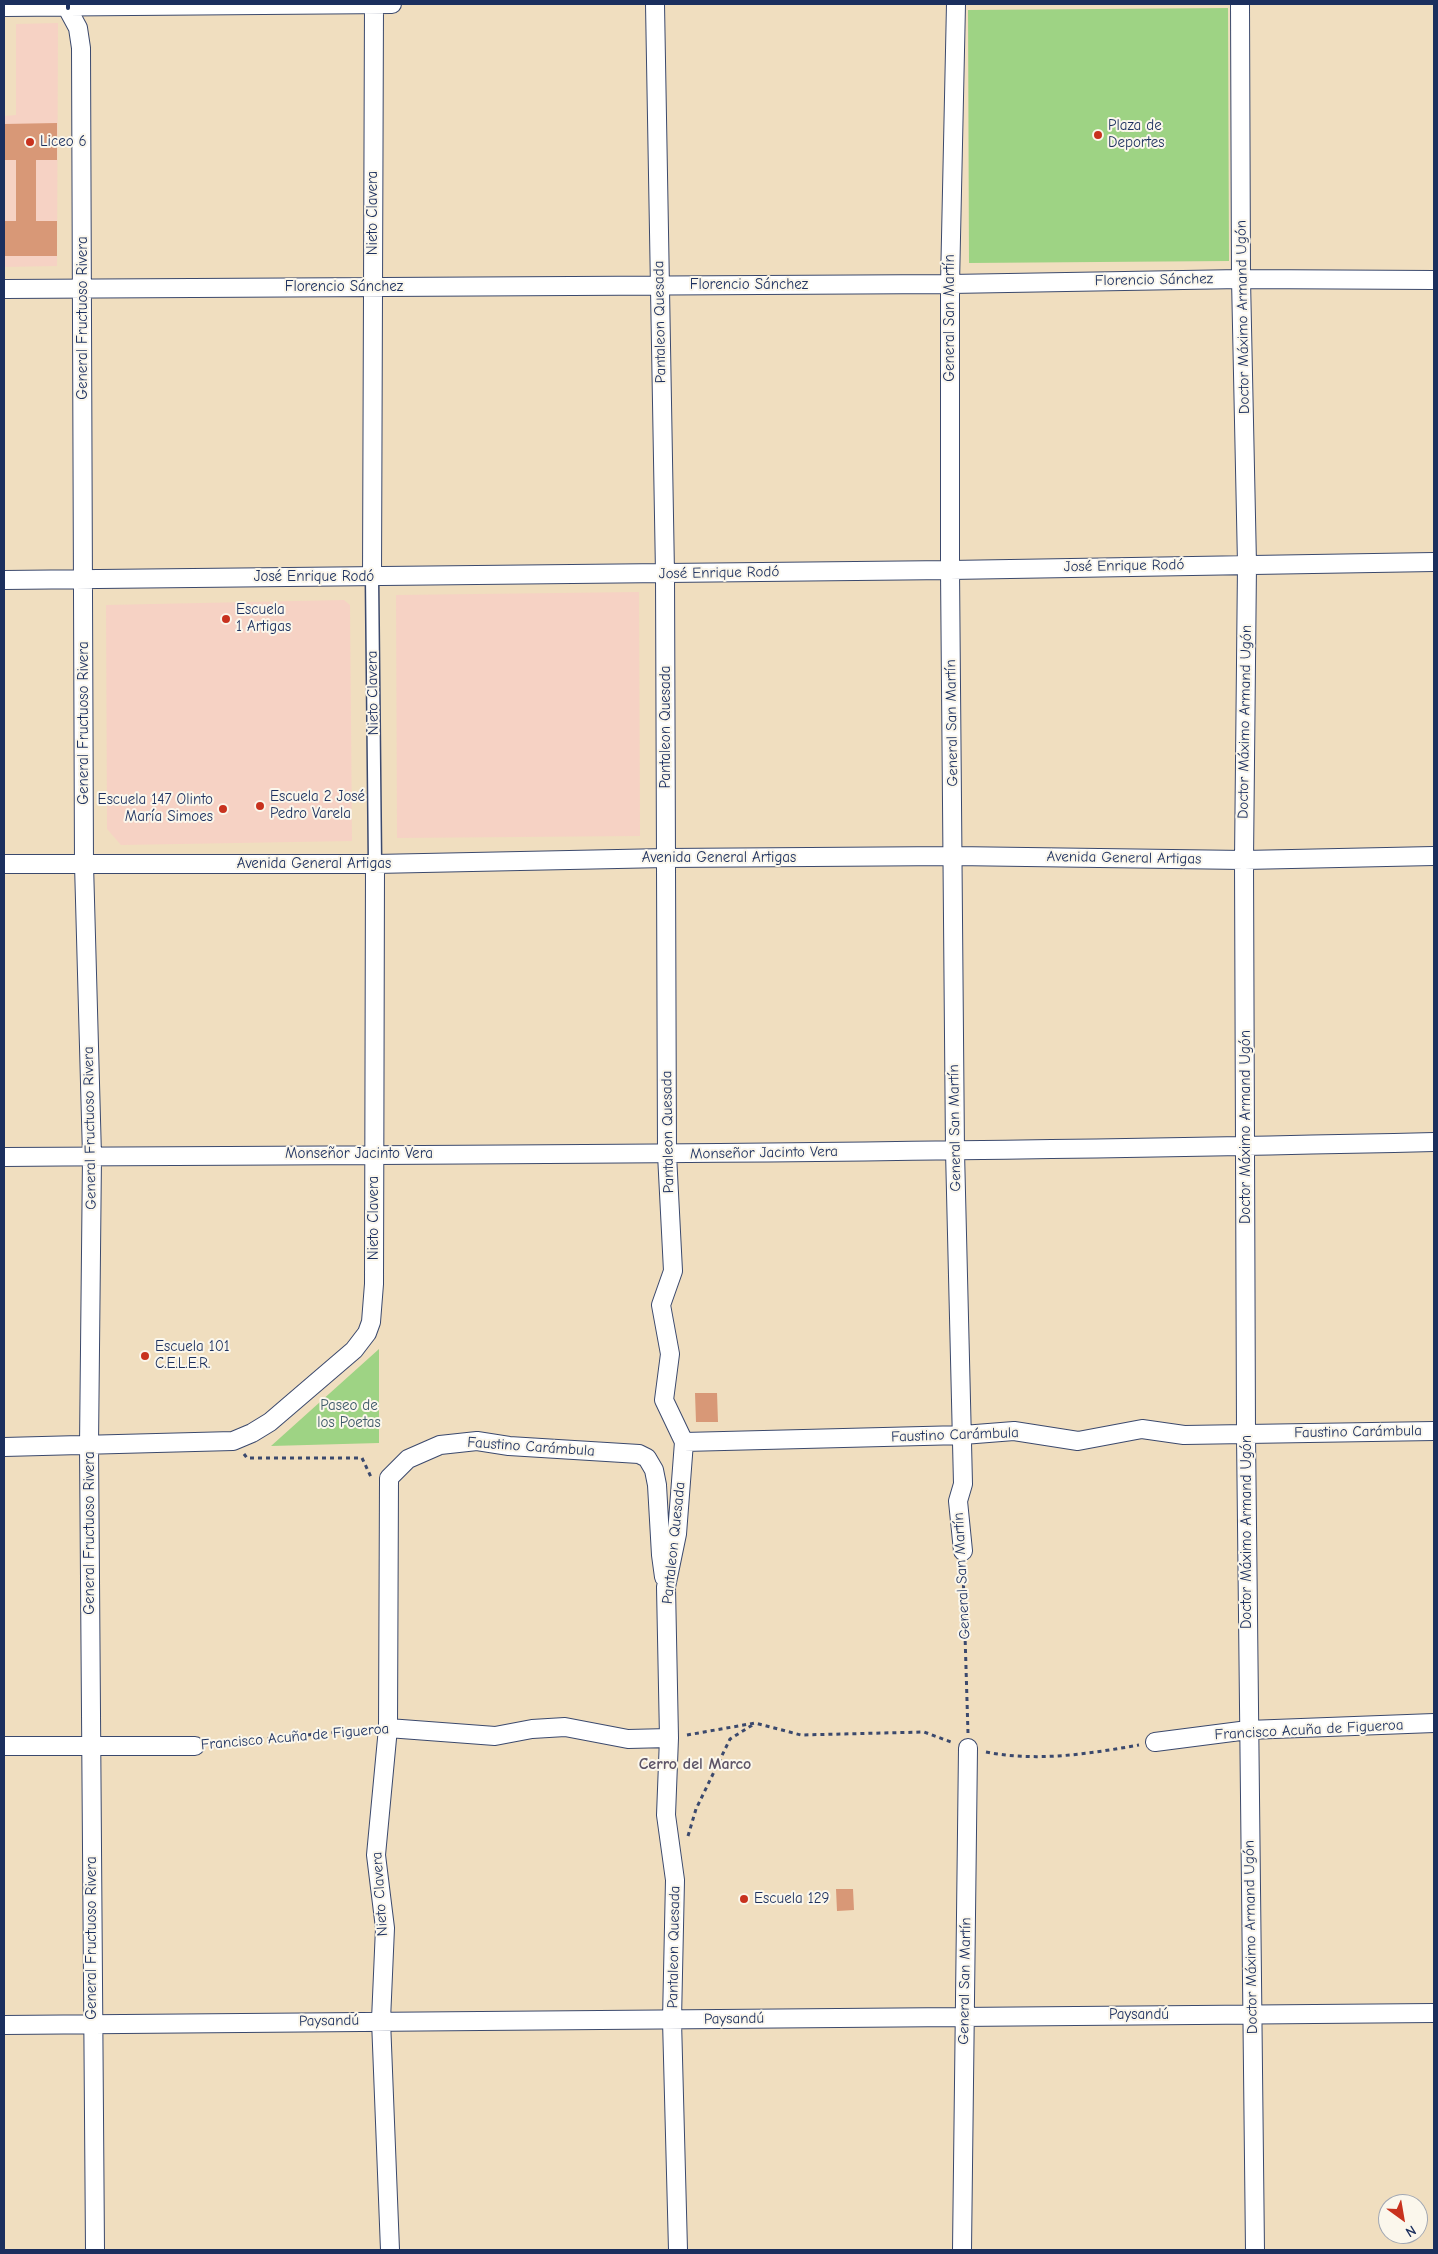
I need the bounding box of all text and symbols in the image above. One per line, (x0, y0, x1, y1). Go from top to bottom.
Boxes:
place label: Plaza de Deportes (1108, 117, 1164, 152)
marker: Plaza de Deportes (1092, 129, 1104, 141)
place label: Liceo 6 (40, 133, 87, 151)
marker: Liceo 6 (24, 136, 36, 148)
street label: Nieto Clavera (364, 171, 382, 255)
street label: Doctor Máximo Armand Ugón (1232, 220, 1254, 414)
street label: General Fructuoso Rivera (74, 236, 92, 400)
street label: General San Martín (941, 254, 959, 382)
street label: Pantaleon Quesada (650, 260, 670, 384)
street label: Florencio Sánchez (1095, 270, 1213, 290)
street label: Florencio Sánchez (690, 276, 808, 294)
street label: Florencio Sánchez (285, 278, 403, 296)
street label: José Enrique Rodó (1064, 556, 1184, 576)
street label: José Enrique Rodó (659, 563, 779, 583)
street label: José Enrique Rodó (254, 568, 374, 586)
place label: Escuela 1 Artigas (236, 601, 291, 636)
marker: Escuela 1 Artigas (220, 613, 232, 625)
street label: Doctor Máximo Armand Ugón (1234, 625, 1256, 819)
street label: General Fructuoso Rivera (75, 641, 93, 805)
street label: Nieto Clavera (363, 650, 383, 736)
street label: General San Martín (942, 659, 962, 787)
street label: Pantaleon Quesada (657, 666, 675, 788)
place label: Escuela 2 José Pedro Varela (270, 788, 365, 823)
place label: Escuela 147 Olinto María Simoes (98, 791, 213, 826)
marker: Escuela 2 José Pedro Varela (254, 800, 266, 812)
marker: Escuela 147 Olinto María Simoes (217, 803, 229, 815)
street label: Avenida General Artigas (1047, 848, 1201, 868)
street label: Avenida General Artigas (642, 849, 796, 867)
street label: Avenida General Artigas (237, 855, 391, 873)
street label: Doctor Máximo Armand Ugón (1237, 1030, 1255, 1224)
street label: General Fructuoso Rivera (80, 1046, 100, 1210)
street label: General San Martín (945, 1064, 965, 1192)
street label: Pantaleon Quesada (658, 1070, 678, 1194)
street label: Monseñor Jacinto Vera (690, 1143, 838, 1163)
street label: Monseñor Jacinto Vera (285, 1145, 433, 1163)
street label: Nieto Clavera (365, 1176, 383, 1260)
place label: Escuela 101 C.E.L.E.R. (155, 1338, 230, 1373)
marker: Escuela 101 C.E.L.E.R. (139, 1350, 151, 1362)
park label: Paseo de los Poetas (317, 1397, 381, 1432)
street label: Faustino Carámbula (1294, 1422, 1422, 1442)
street label: Faustino Carámbula (891, 1424, 1019, 1446)
street label: Faustino Carámbula (467, 1434, 595, 1460)
street label: Doctor Máximo Armand Ugón (1238, 1435, 1256, 1629)
street label: General Fructuoso Rivera (81, 1451, 99, 1615)
street label: Pantaleon Quesada (659, 1481, 689, 1605)
street label: General San Martín (950, 1512, 974, 1640)
street label: Francisco Acuña de Figueroa (1214, 1716, 1404, 1744)
street label: Francisco Acuña de Figueroa (200, 1720, 390, 1754)
district label: Cerro del Marco (639, 1754, 751, 1774)
street label: Doctor Máximo Armand Ugón (1240, 1840, 1262, 2034)
street label: Nieto Clavera (368, 1851, 392, 1937)
street label: General Fructuoso Rivera (83, 1856, 101, 2020)
street label: Pantaleon Quesada (664, 1885, 684, 2009)
place label: Escuela 129 (754, 1890, 829, 1908)
marker: Escuela 129 (738, 1893, 750, 1905)
street label: General San Martín (955, 1917, 975, 2045)
street label: Paysandú (1109, 2006, 1169, 2024)
street label: Paysandú (704, 2009, 764, 2029)
street label: Paysandú (299, 2011, 359, 2031)
north arrow (1378, 2194, 1428, 2244)
text: N (1402, 2222, 1419, 2241)

